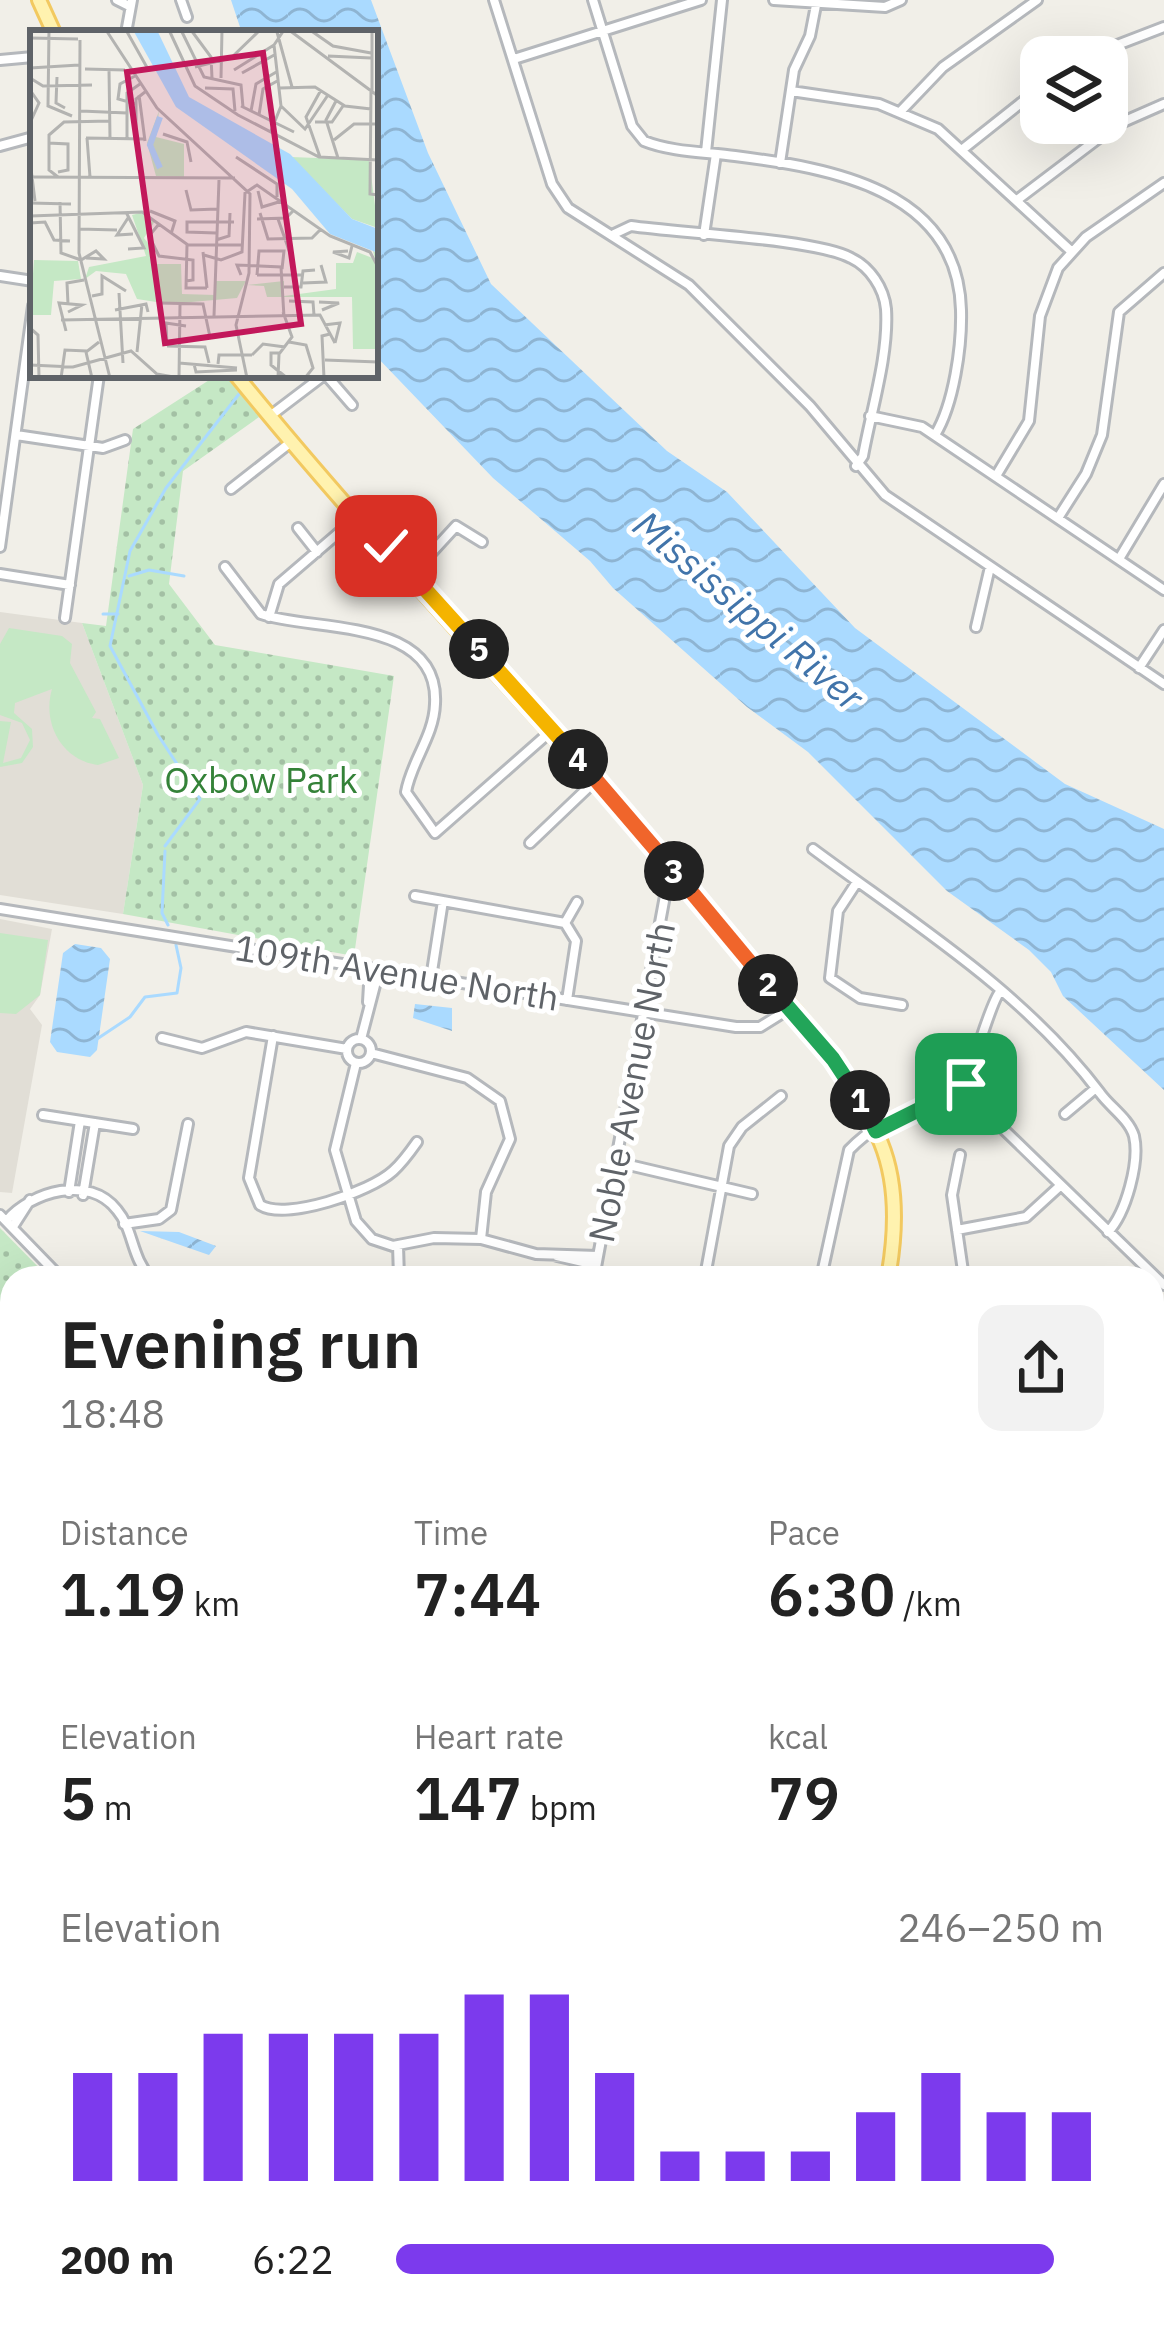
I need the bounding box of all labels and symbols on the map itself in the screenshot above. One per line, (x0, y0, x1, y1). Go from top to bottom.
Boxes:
inset map (30, 30, 378, 378)
pin (335, 495, 437, 597)
water label: Mississippi River (623, 499, 876, 723)
pin: 5 (449, 619, 509, 679)
pin: 4 (548, 729, 608, 789)
park label: Oxbow Park (164, 756, 358, 803)
pin: 3 (644, 841, 704, 901)
street label: Noble Avenue North (577, 918, 685, 1246)
street label: 109th Avenue North (232, 923, 562, 1021)
pin: 2 (738, 954, 798, 1014)
pin (915, 1033, 1017, 1135)
pin: 1 (830, 1070, 890, 1130)

